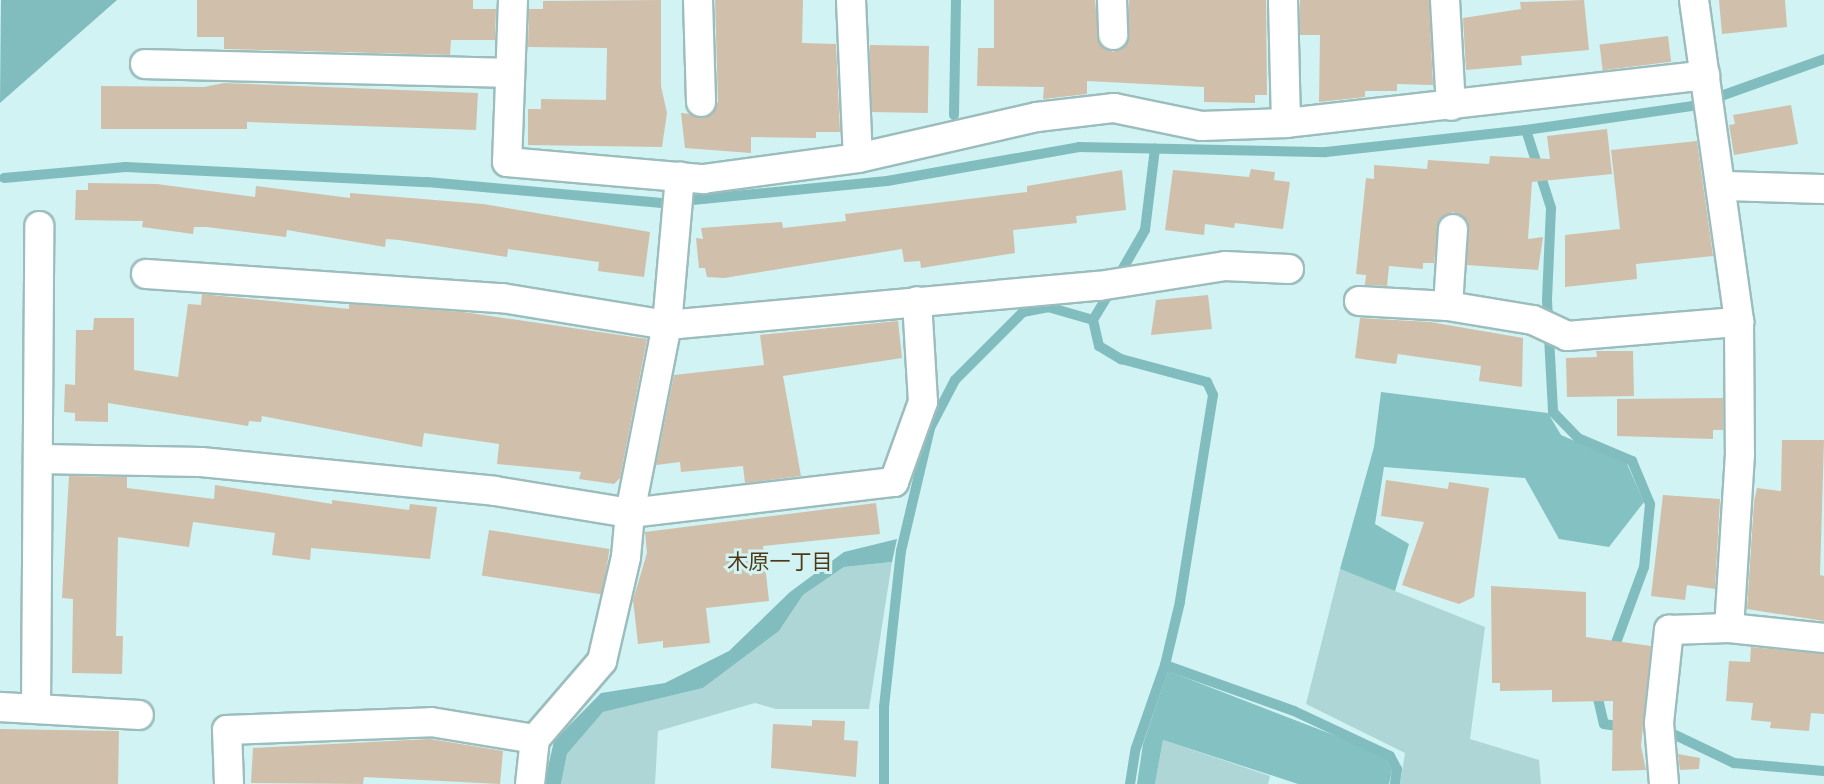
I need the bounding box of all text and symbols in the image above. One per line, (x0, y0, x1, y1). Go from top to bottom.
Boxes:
district label: 木原一丁目 (728, 549, 832, 575)

